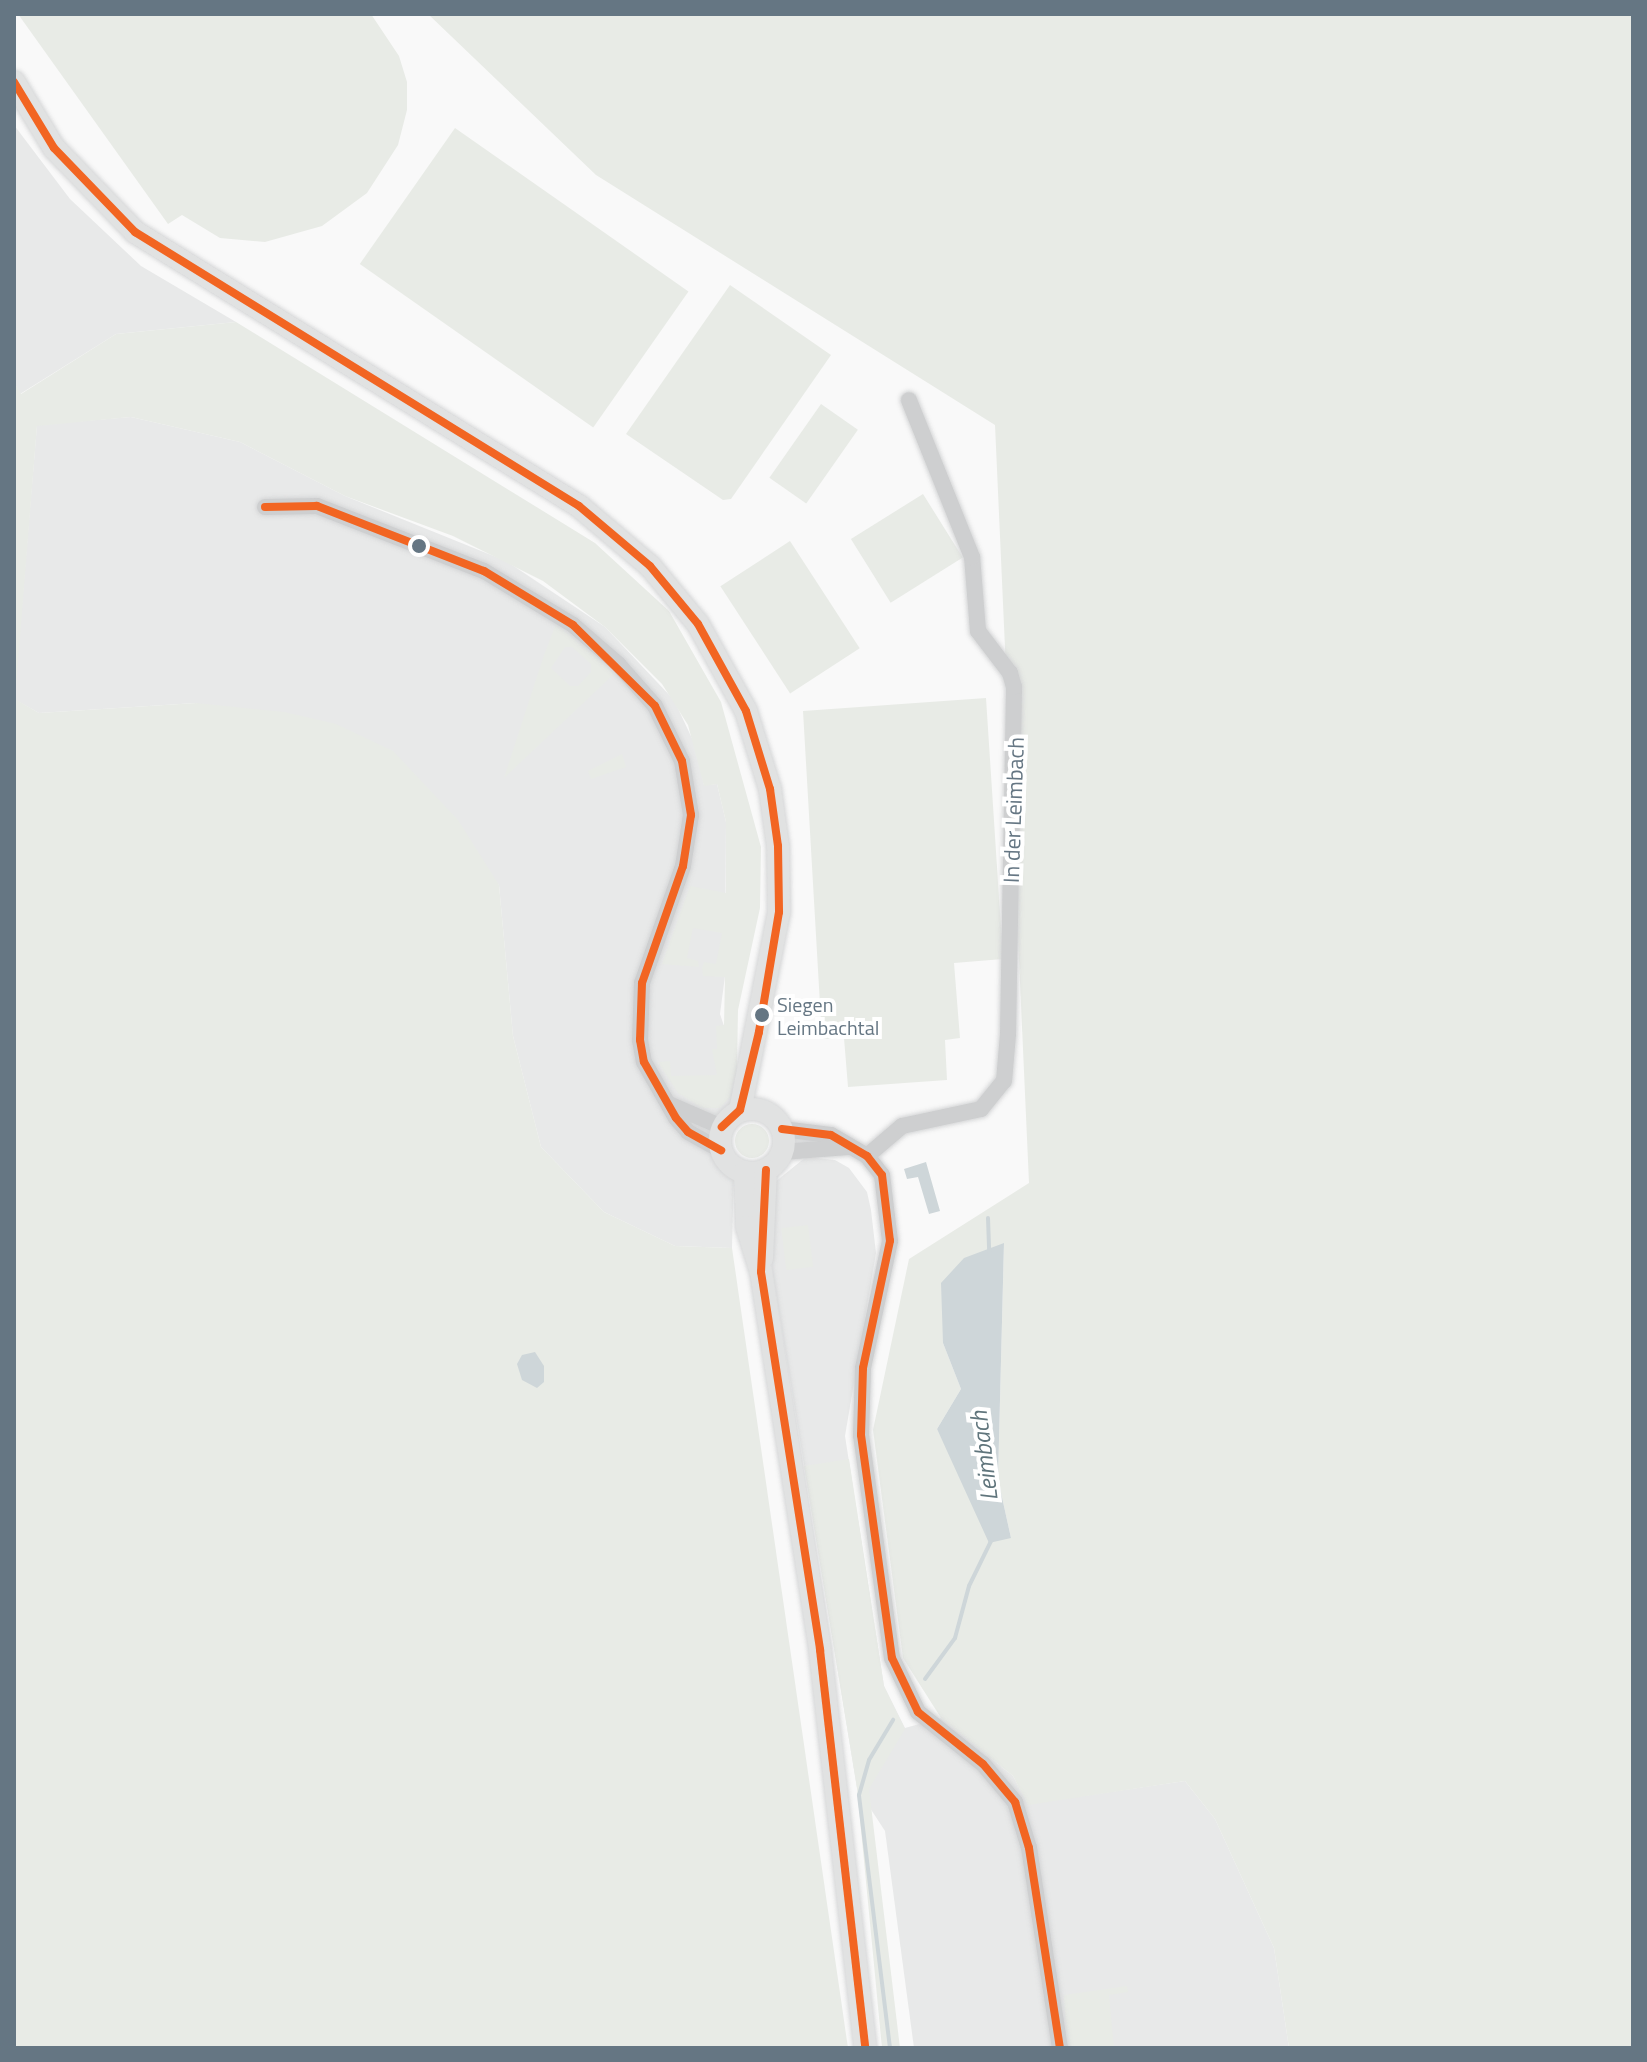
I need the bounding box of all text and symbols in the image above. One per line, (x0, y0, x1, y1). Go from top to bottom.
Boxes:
unlabelled marker (411, 538, 427, 554)
street label: In der Leimbach (998, 737, 1030, 883)
place label: Siegen Leimbachtal (777, 992, 879, 1039)
marker: Siegen Leimbachtal (754, 1007, 770, 1023)
water label: Leimbach (964, 1409, 1004, 1503)

